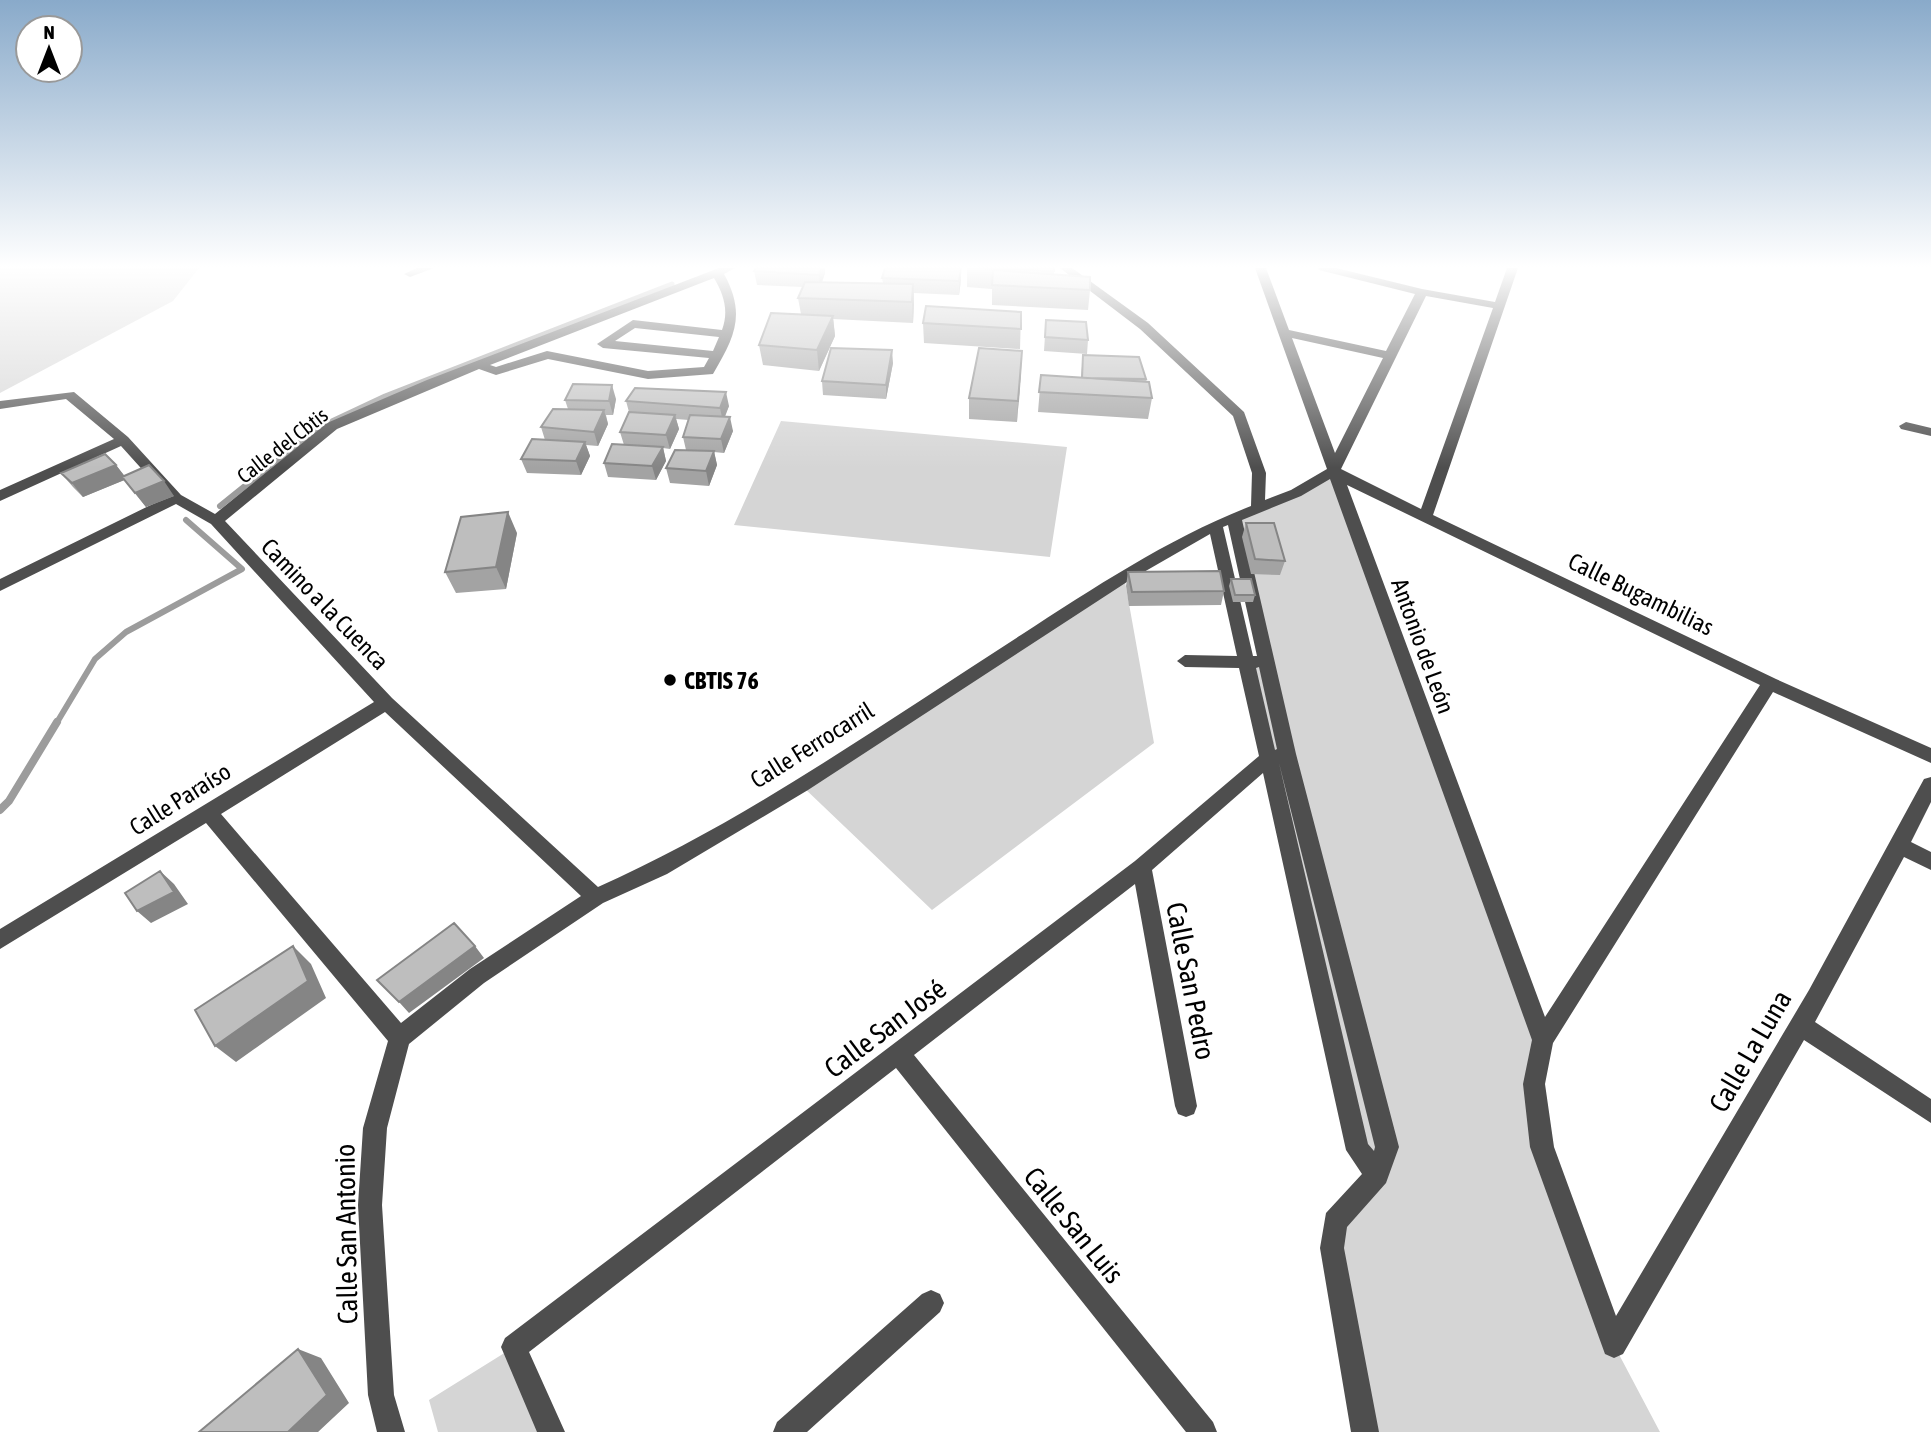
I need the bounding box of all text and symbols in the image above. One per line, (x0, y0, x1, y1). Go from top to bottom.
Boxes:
north arrow (14, 14, 84, 84)
text: N (43, 21, 55, 43)
street label: Calle del Cbtis (232, 402, 332, 488)
street label: Camino a la Cuenca (256, 533, 394, 675)
street label: Calle Bugambilias (1564, 547, 1718, 641)
street label: Antonio de León (1386, 575, 1460, 717)
place label: CBTIS 76 (684, 667, 759, 694)
marker: CBTIS 76 (662, 672, 678, 688)
street label: Calle Ferrocarril (745, 696, 879, 794)
street label: Calle Paraíso (124, 757, 236, 841)
street label: Calle San Pedro (1160, 900, 1222, 1062)
street label: Calle San José (818, 972, 952, 1084)
street label: Calle La Luna (1702, 984, 1798, 1118)
street label: Calle San Antonio (328, 1144, 364, 1324)
street label: Calle San Luis (1018, 1161, 1130, 1289)

